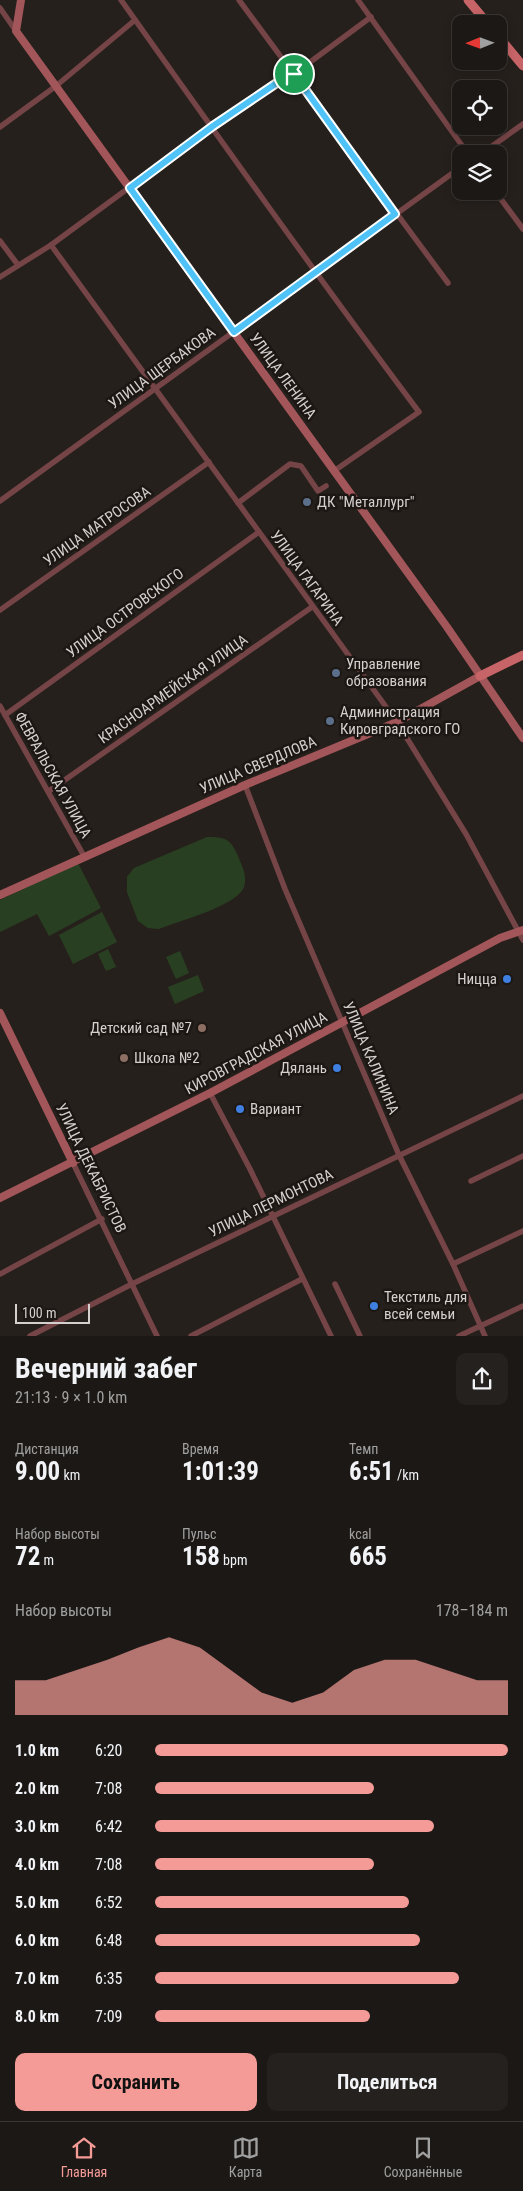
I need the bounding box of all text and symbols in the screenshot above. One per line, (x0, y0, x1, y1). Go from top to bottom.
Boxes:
north arrow (452, 15, 508, 70)
map controls (452, 15, 507, 200)
pin (273, 53, 315, 95)
icon: arrive (280, 60, 308, 88)
button: locate (452, 80, 507, 135)
button: layers (452, 145, 507, 200)
street label: УЛИЦА ЩЕРБАКОВА (105, 323, 219, 413)
street label: УЛИЦА ЛЕНИНА (246, 330, 320, 423)
street label: УЛИЦА МАТРОСОВА (40, 482, 154, 570)
place label: ДК "Металлург" (317, 493, 415, 511)
marker: ДК "Металлург" (301, 496, 313, 508)
street label: УЛИЦА ГАГАРИНА (267, 527, 348, 629)
street label: УЛИЦА ОСТРОВСКОГО (63, 564, 187, 662)
street label: КРАСНОАРМЕЙСКАЯ УЛИЦА (95, 630, 251, 747)
place label: Управление образования (346, 655, 427, 690)
marker: Управление образования (330, 667, 342, 679)
place label: Администрация Кировградского ГО (340, 703, 460, 738)
street label: ФЕВРАЛЬСКАЯ УЛИЦА (11, 709, 95, 842)
marker: Администрация Кировградского ГО (324, 715, 336, 727)
street label: УЛИЦА СВЕРДЛОВА (197, 732, 319, 798)
place label: Ницца (457, 970, 497, 988)
marker: Ницца (501, 973, 513, 985)
street label: УЛИЦА КАЛИНИНА (339, 999, 403, 1117)
street label: КИРОВГРАДСКАЯ УЛИЦА (182, 1008, 331, 1098)
place label: Детский сад №7 (90, 1019, 192, 1037)
marker: Детский сад №7 (196, 1022, 208, 1034)
place label: Школа №2 (134, 1049, 200, 1067)
marker: Школа №2 (118, 1052, 130, 1064)
place label: Дялань (280, 1059, 327, 1077)
marker: Дялань (331, 1062, 343, 1074)
street label: УЛИЦА ДЕКАБРИСТОВ (52, 1100, 130, 1236)
place label: Вариант (250, 1100, 302, 1118)
marker: Вариант (234, 1103, 246, 1115)
street label: УЛИЦА ЛЕРМОНТОВА (206, 1165, 336, 1241)
place label: Текстиль для всей семьи (384, 1288, 467, 1323)
marker: Текстиль для всей семьи (368, 1300, 380, 1312)
scale bar (15, 1301, 90, 1324)
text: 100 m (22, 1305, 57, 1321)
text: Вечерний забег (15, 1352, 197, 1385)
button: share (456, 1353, 508, 1405)
text: 21:13 · 9 × 1.0 km (15, 1388, 127, 1407)
text: Дистанция (15, 1441, 79, 1457)
text: Время (182, 1441, 219, 1457)
text: Темп (349, 1441, 378, 1457)
text: 9.00 (15, 1457, 60, 1486)
text: 1:01:39 (182, 1457, 259, 1486)
text: 6:51 (349, 1457, 394, 1486)
text: km (60, 1467, 80, 1483)
text: /km (394, 1467, 419, 1483)
text: Набор высоты (15, 1526, 100, 1542)
text: Пульс (182, 1526, 217, 1542)
text: kcal (349, 1526, 372, 1542)
text: 72 (15, 1542, 40, 1571)
text: 158 (182, 1542, 220, 1571)
text: 665 (349, 1542, 387, 1571)
text: m (40, 1552, 54, 1568)
text: bpm (220, 1552, 247, 1568)
text: Набор высоты (15, 1601, 112, 1620)
text: 178–184 m (436, 1601, 508, 1620)
text: 1.0 km (15, 1741, 59, 1760)
text: 6:20 (95, 1741, 122, 1760)
text: 2.0 km (15, 1779, 59, 1798)
text: 7:08 (95, 1779, 122, 1798)
text: 3.0 km (15, 1817, 59, 1836)
text: 6:42 (95, 1817, 122, 1836)
text: 4.0 km (15, 1855, 59, 1874)
text: 7:08 (95, 1855, 122, 1874)
text: 5.0 km (15, 1893, 59, 1912)
text: 6:52 (95, 1893, 122, 1912)
text: 6.0 km (15, 1931, 59, 1950)
text: 6:48 (95, 1931, 122, 1950)
text: 7.0 km (15, 1969, 59, 1988)
text: 6:35 (95, 1969, 122, 1988)
text: 8.0 km (15, 2007, 59, 2026)
text: 7:09 (95, 2007, 122, 2026)
button: Сохранить (15, 2053, 257, 2111)
button: Поделиться (267, 2053, 508, 2111)
tab: Главная (61, 2134, 107, 2180)
tab: Карта (229, 2134, 262, 2180)
tab: Сохранённые (384, 2134, 462, 2180)

